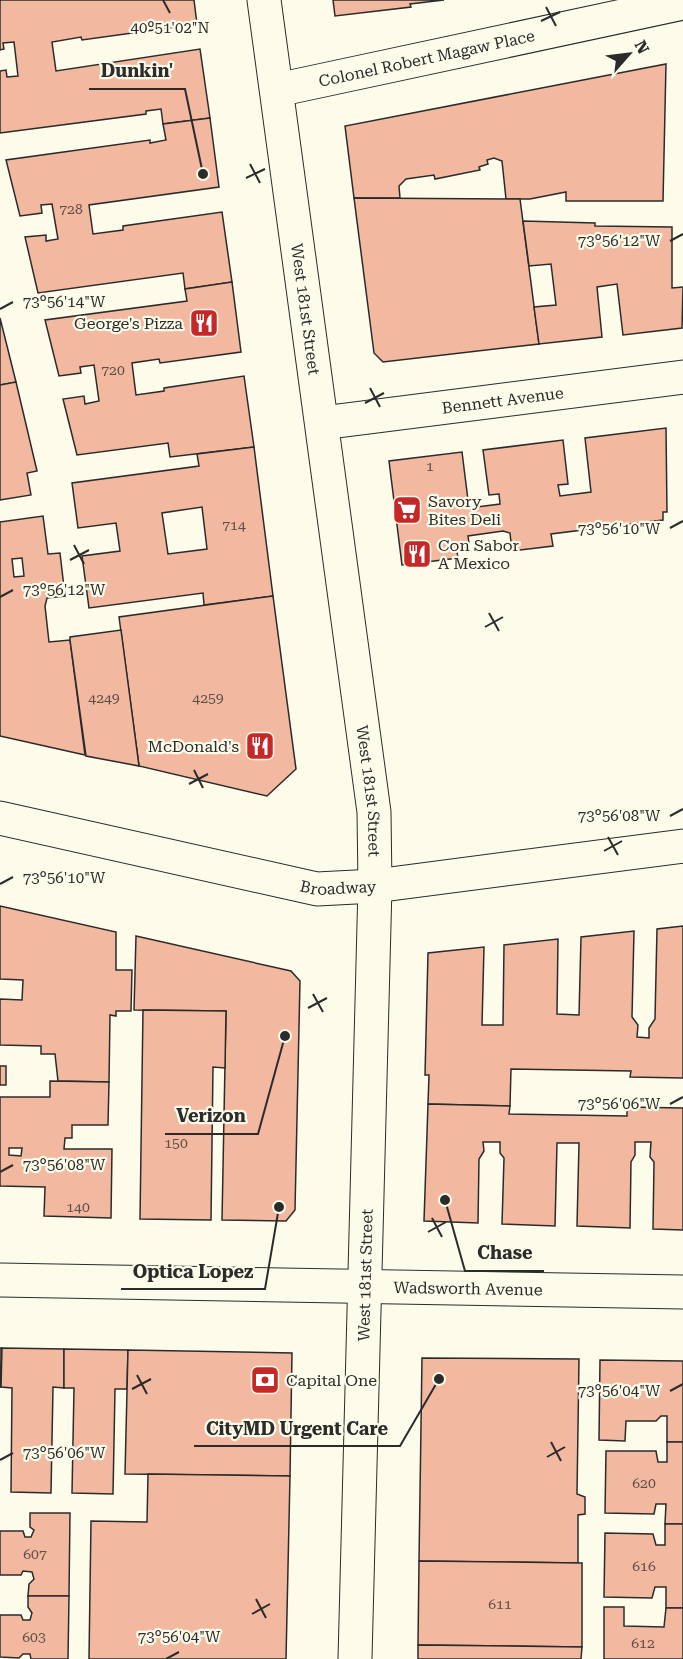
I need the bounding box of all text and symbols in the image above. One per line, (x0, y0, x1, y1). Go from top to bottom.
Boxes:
text: 40°51'02"N (130, 19, 210, 37)
north arrow (599, 24, 659, 84)
street label: Colonel Robert Magaw Place (317, 26, 537, 91)
text: N (631, 37, 653, 57)
callout: Dunkin' (89, 53, 185, 89)
text: Dunkin' (101, 60, 173, 81)
house number: 728 (59, 201, 83, 217)
text: 73°56'12"W (578, 232, 661, 250)
street label: West 181st Street (287, 242, 324, 376)
text: 73°56'14"W (23, 293, 106, 311)
restaurant icon: George's Pizza (188, 307, 220, 339)
place label: George's Pizza (74, 314, 183, 333)
house number: 720 (101, 362, 125, 378)
street label: Bennett Avenue (441, 383, 565, 418)
house number: 1 (426, 458, 434, 474)
place label: Savory Bites Deli (428, 492, 501, 529)
supermarket icon: Savory Bites Deli (391, 494, 423, 526)
house number: 714 (222, 517, 246, 533)
text: 73°56'10"W (578, 520, 661, 538)
place label: Con Sabor A Mexico (438, 536, 520, 573)
restaurant icon: Con Sabor A Mexico (401, 538, 433, 570)
text: 73°56'12"W (23, 581, 106, 599)
house number: 4249 (88, 690, 120, 706)
house number: 4259 (192, 690, 224, 706)
street label: West 181st Street (352, 724, 384, 857)
restaurant icon: McDonald's (244, 730, 276, 762)
place label: McDonald's (148, 737, 239, 756)
text: 73°56'08"W (578, 807, 661, 825)
text: 73°56'10"W (23, 869, 106, 887)
street label: Broadway (298, 876, 377, 899)
text: 73°56'06"W (578, 1095, 661, 1113)
callout: Verizon (165, 1098, 258, 1134)
text: Verizon (176, 1105, 246, 1126)
house number: 150 (164, 1135, 188, 1151)
text: 73°56'08"W (23, 1156, 106, 1174)
house number: 140 (66, 1199, 90, 1215)
street label: West 181st Street (354, 1209, 377, 1342)
callout: Chase (465, 1235, 544, 1271)
text: Chase (477, 1242, 533, 1263)
callout: Optica Lopez (121, 1253, 265, 1289)
text: Optica Lopez (133, 1261, 253, 1282)
street label: Wadsworth Avenue (393, 1278, 543, 1300)
bank icon: Capital One (249, 1364, 281, 1396)
place label: Capital One (286, 1371, 377, 1390)
text: 73°56'04"W (578, 1382, 661, 1400)
callout: CityMD Urgent Care (194, 1410, 400, 1446)
text: CityMD Urgent Care (206, 1418, 388, 1439)
text: 73°56'06"W (23, 1444, 106, 1462)
house number: 620 (632, 1475, 656, 1491)
house number: 607 (23, 1546, 47, 1562)
house number: 616 (632, 1558, 656, 1574)
house number: 611 (488, 1596, 512, 1612)
text: 73°56'04"W (138, 1628, 221, 1646)
house number: 603 (22, 1629, 46, 1645)
house number: 612 (631, 1635, 655, 1651)

